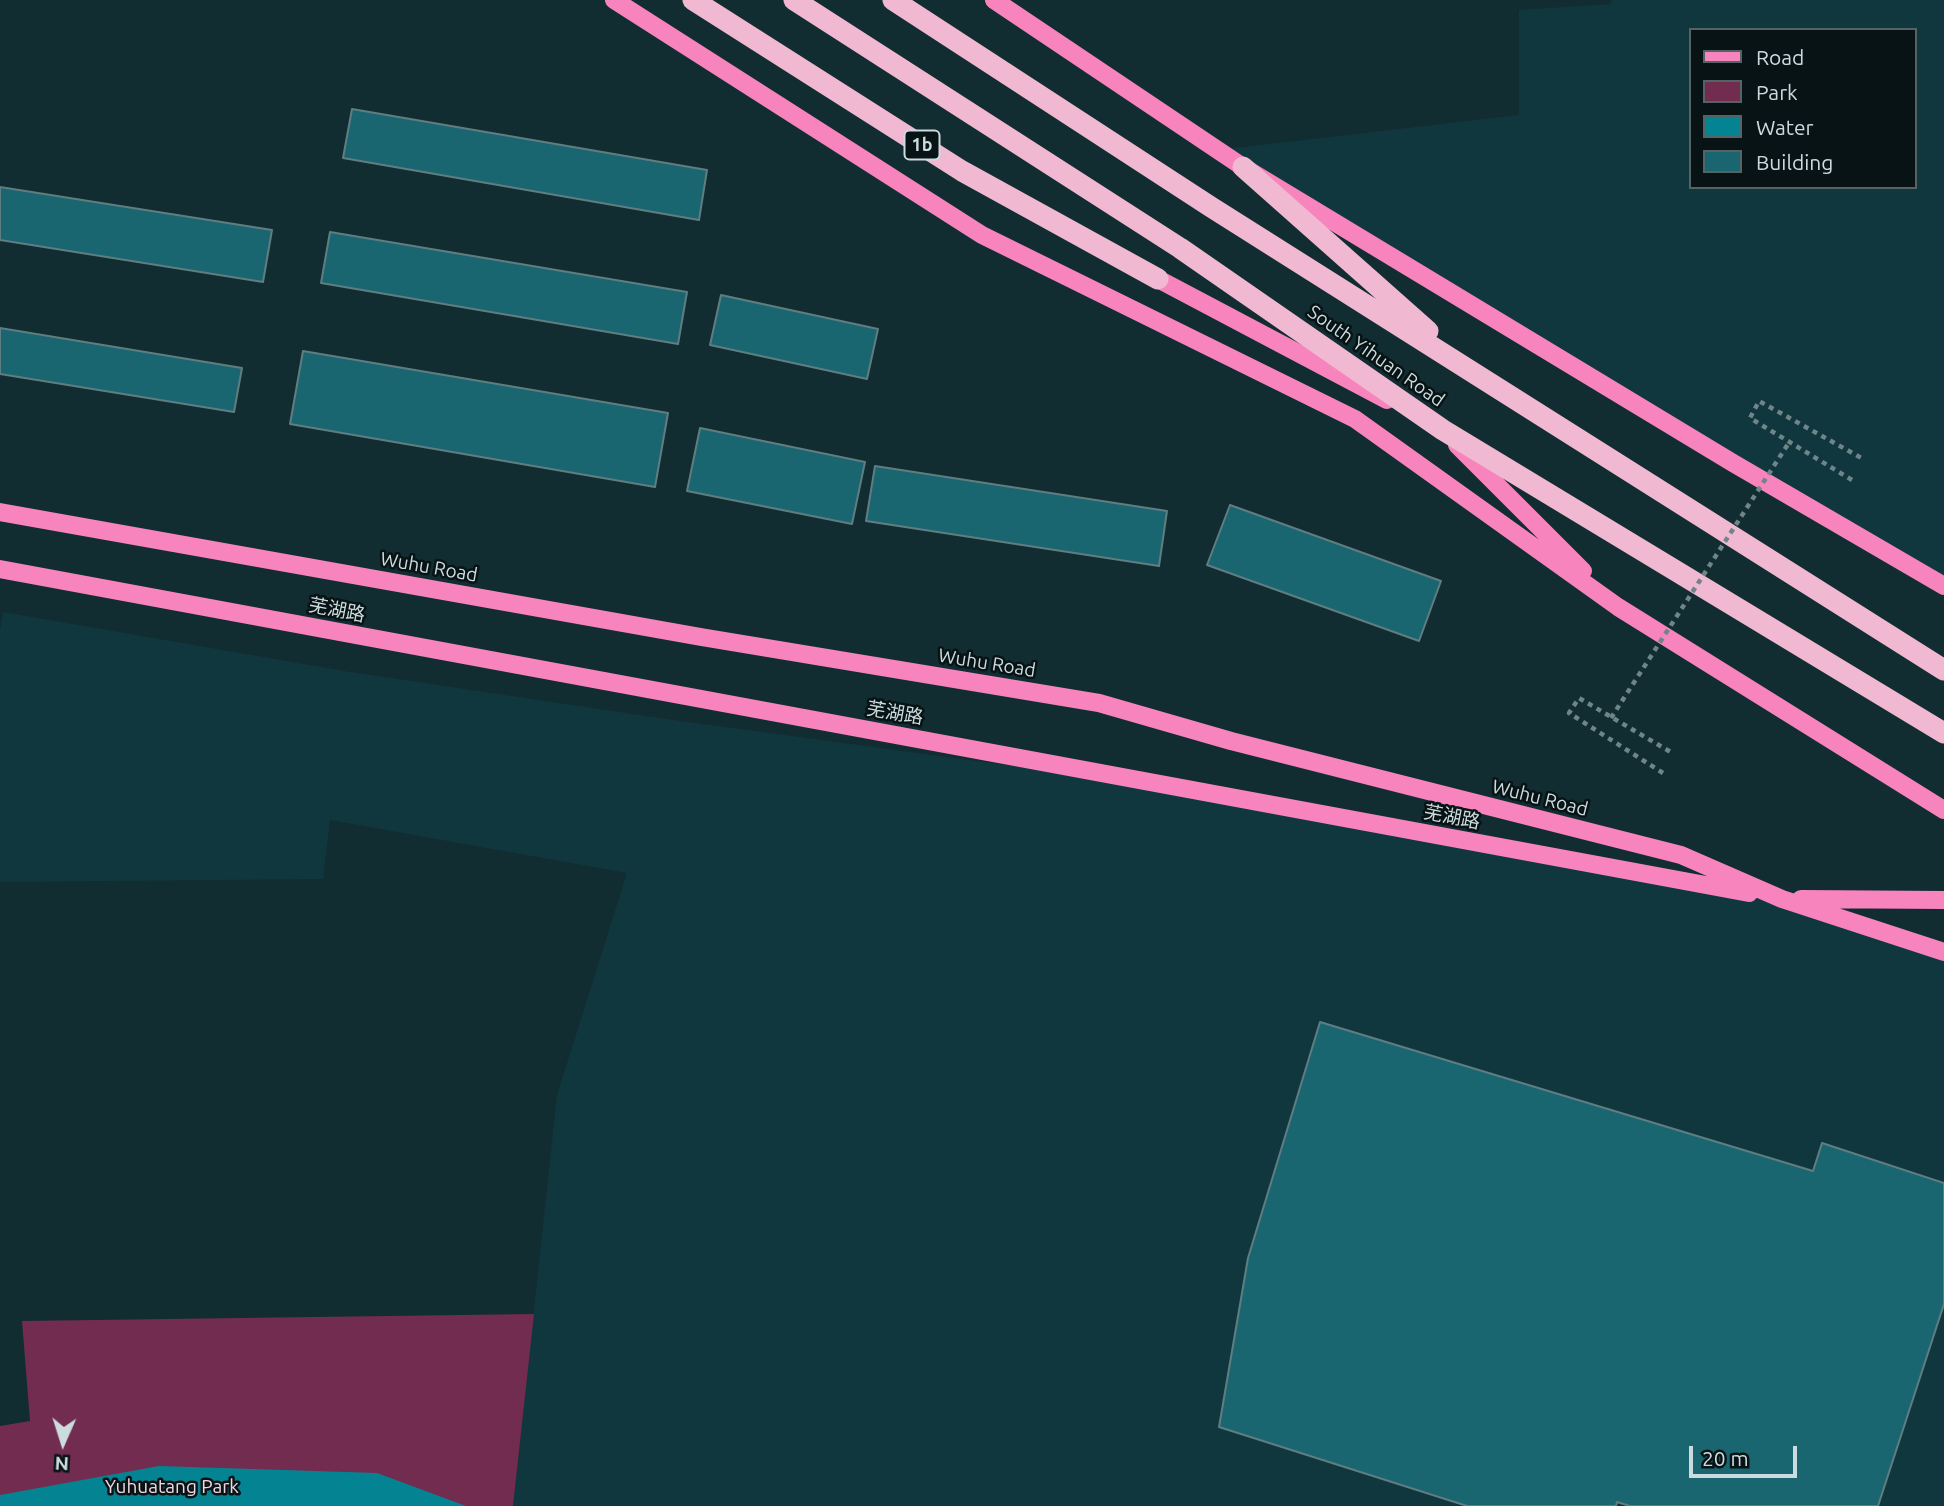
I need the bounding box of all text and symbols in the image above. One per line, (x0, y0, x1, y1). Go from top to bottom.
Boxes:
legend (1688, 28, 1916, 189)
text: Road (1756, 45, 1804, 69)
text: Park (1756, 80, 1798, 104)
text: Water (1756, 115, 1814, 139)
road number: 1b (904, 130, 940, 160)
text: Building (1756, 150, 1833, 174)
street label: South Yihuan Road (1303, 300, 1449, 412)
street label: Wuhu Road (379, 547, 479, 587)
street label: 芜湖路 (307, 593, 367, 627)
street label: Wuhu Road (937, 644, 1037, 682)
street label: 芜湖路 (865, 697, 925, 729)
street label: Wuhu Road (1490, 775, 1590, 821)
street label: 芜湖路 (1422, 800, 1482, 834)
north arrow (28, 1408, 98, 1478)
scale bar (1692, 1432, 1800, 1476)
text: 20 m (1702, 1446, 1749, 1470)
text: N (54, 1453, 70, 1475)
park label: Yuhuatang Park (105, 1476, 239, 1498)

